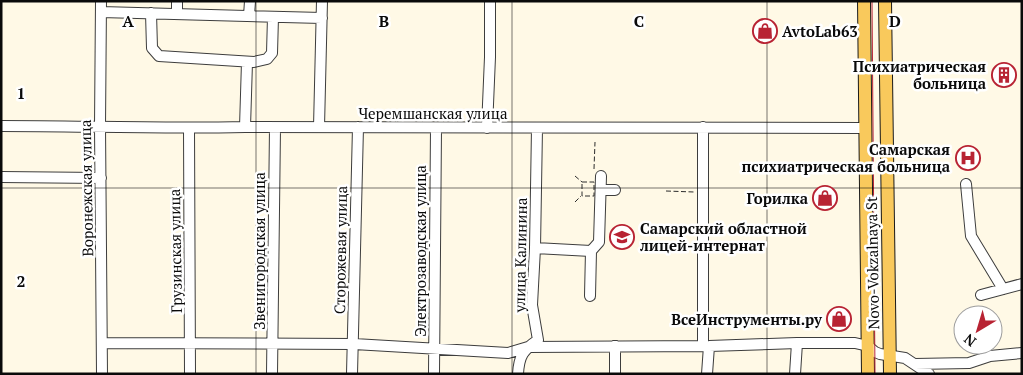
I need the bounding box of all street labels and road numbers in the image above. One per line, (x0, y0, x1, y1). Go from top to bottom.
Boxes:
street label: Черемшанская улица (359, 103, 508, 123)
street label: Воронежская улица (75, 119, 97, 257)
street label: Электрозаводская улица (410, 165, 430, 337)
street label: Звенигородская улица (249, 172, 269, 330)
street label: Сторожевая улица (329, 185, 351, 314)
street label: Грузинская улица (164, 188, 186, 313)
street label: Novo-Vokzalnaya St (861, 196, 883, 330)
street label: улица Калинина (509, 197, 531, 314)

